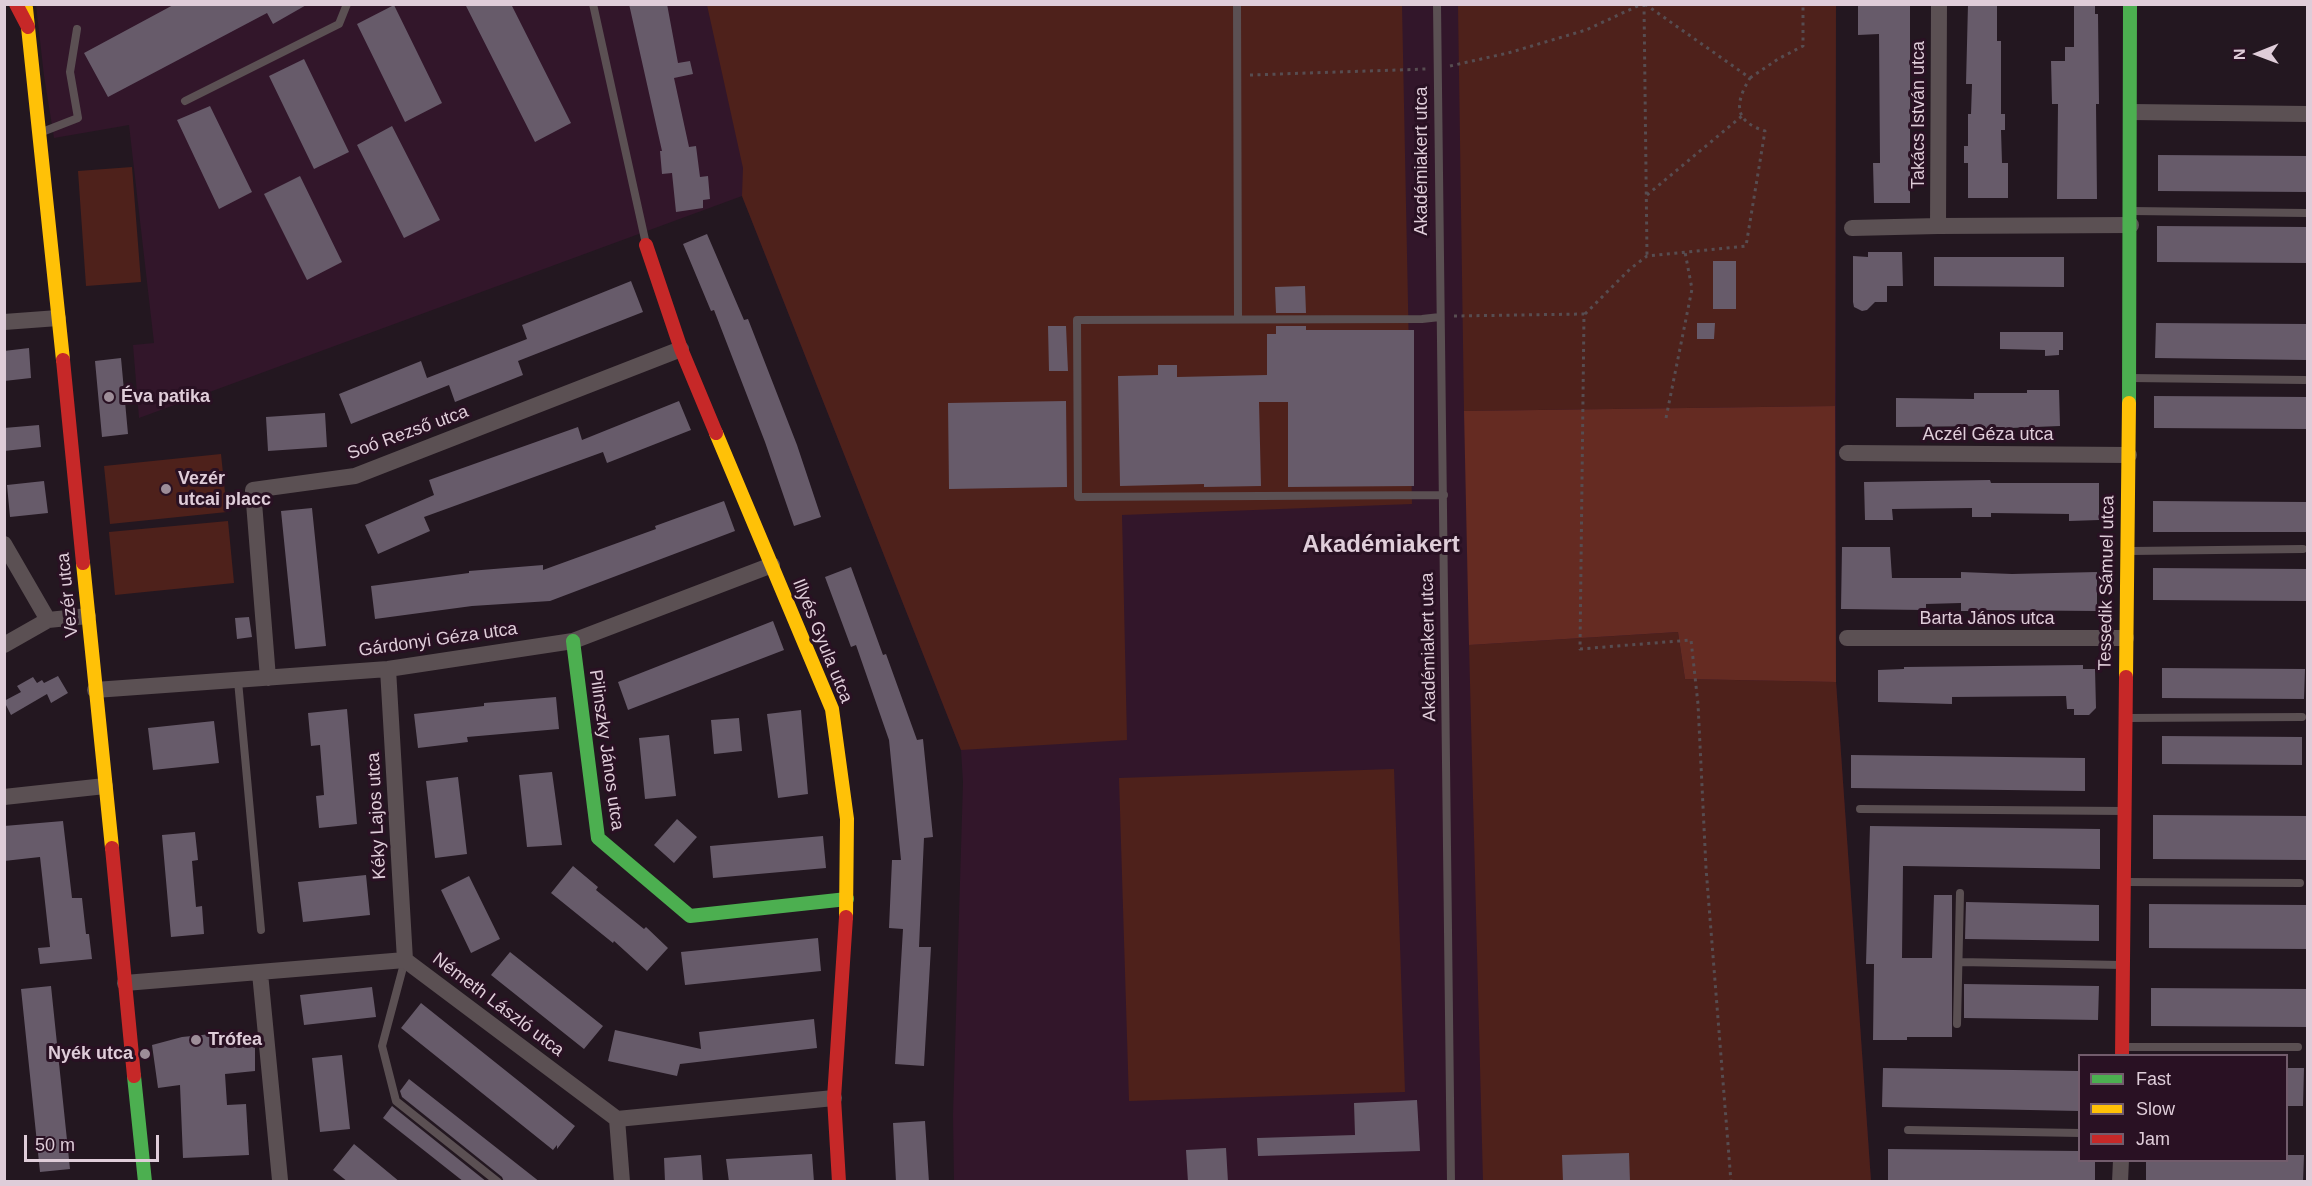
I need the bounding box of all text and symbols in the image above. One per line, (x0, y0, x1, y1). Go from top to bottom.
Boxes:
north arrow (2228, 24, 2288, 84)
street label: Takács István utca (1908, 41, 1930, 189)
text: N (2231, 48, 2248, 60)
street label: Akadémiakert utca (1411, 86, 1433, 236)
place label: Éva patika (121, 386, 210, 408)
marker: Éva patika (102, 390, 116, 404)
street label: Soó Rezső utca (345, 401, 471, 465)
street label: Aczél Géza utca (1922, 424, 2054, 446)
place label: Vezér utcai placc (178, 468, 271, 510)
marker: Vezér utcai placc (159, 482, 173, 496)
street label: Tessedik Sámuel utca (2095, 495, 2119, 671)
district label: Akadémiakert (1302, 531, 1460, 559)
street label: Vezér utca (53, 552, 83, 638)
street label: Akadémiakert utca (1417, 572, 1441, 722)
street label: Illyés Gyula utca (787, 576, 857, 706)
street label: Barta János utca (1919, 608, 2055, 630)
street label: Gárdonyi Géza utca (357, 618, 519, 662)
street label: Pilinszky János utca (584, 668, 628, 832)
street label: Kéky Lajos utca (363, 752, 391, 880)
street label: Németh László utca (428, 949, 568, 1061)
place label: Trófea (208, 1029, 262, 1051)
marker: Trófea (189, 1033, 203, 1047)
place label: Nyék utca (48, 1043, 133, 1065)
marker: Nyék utca (138, 1047, 152, 1061)
legend (2078, 1054, 2288, 1162)
text: Fast (2136, 1069, 2171, 1089)
text: Slow (2136, 1099, 2175, 1119)
scale bar (27, 1123, 162, 1161)
text: Jam (2136, 1129, 2170, 1149)
text: 50 m (35, 1135, 75, 1155)

